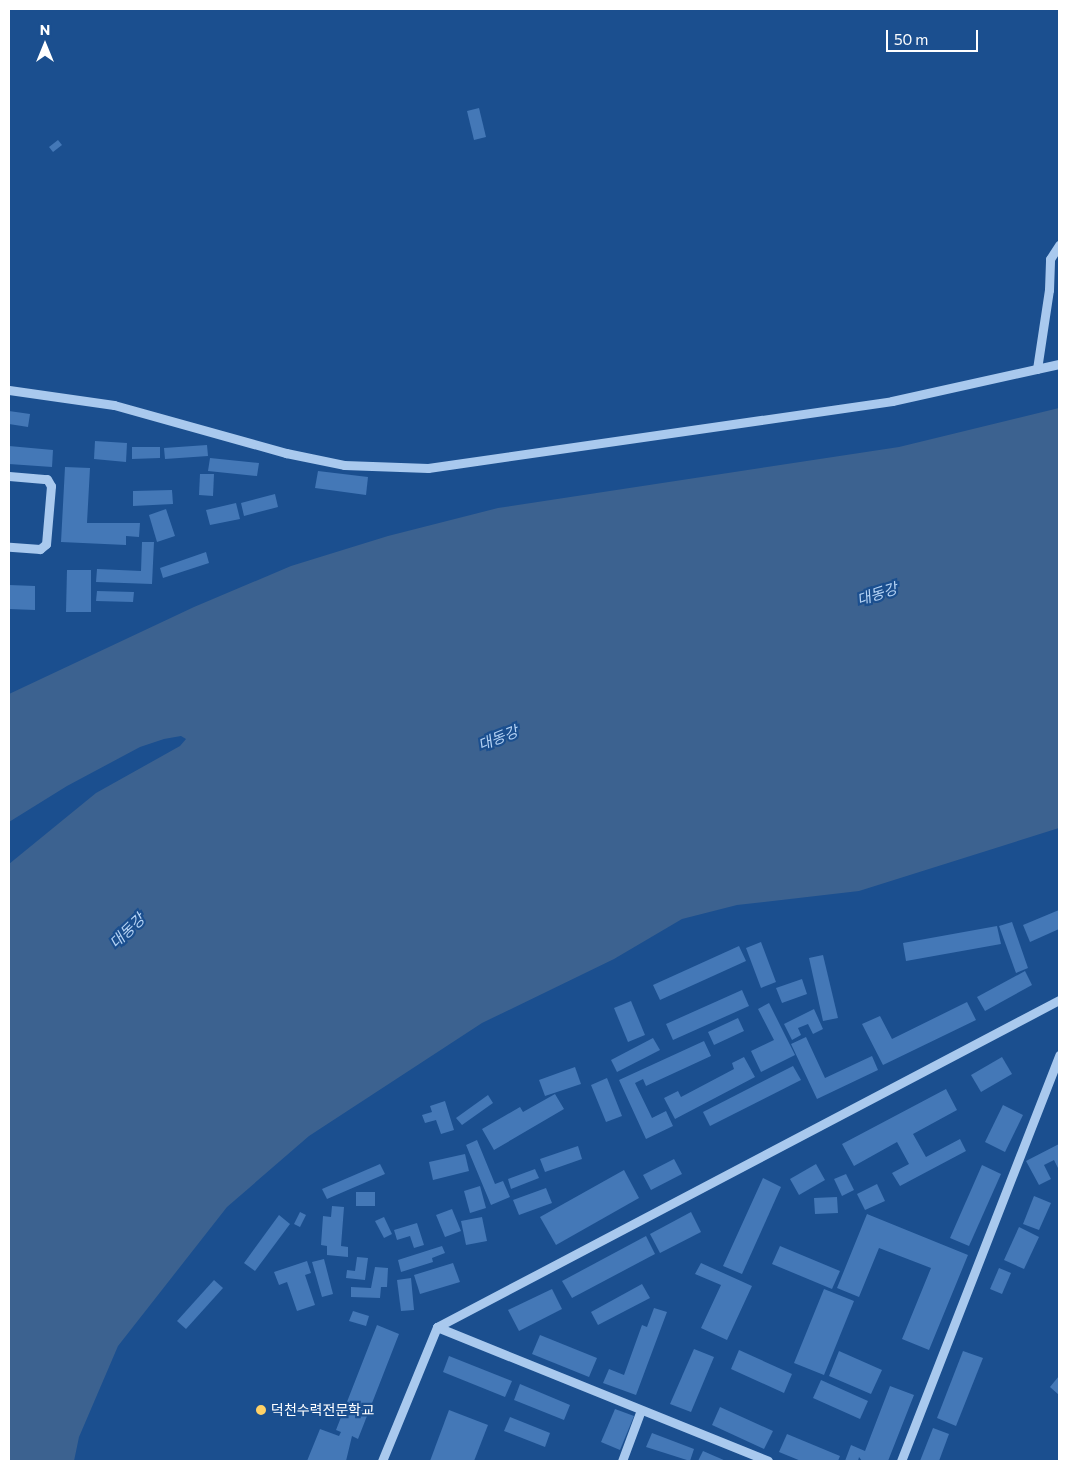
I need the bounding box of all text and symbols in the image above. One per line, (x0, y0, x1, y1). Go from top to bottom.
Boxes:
north arrow (20, 20, 70, 70)
scale bar (888, 20, 980, 52)
text: N (40, 21, 50, 38)
text: 50 m (894, 30, 928, 48)
water label: 대동강 (855, 579, 899, 609)
water label: 대동강 (475, 722, 521, 754)
water label: 대동강 (106, 910, 148, 952)
place label: 덕천수력전문학교 (271, 1402, 374, 1418)
marker: 덕천수력전문학교 (255, 1404, 267, 1416)

